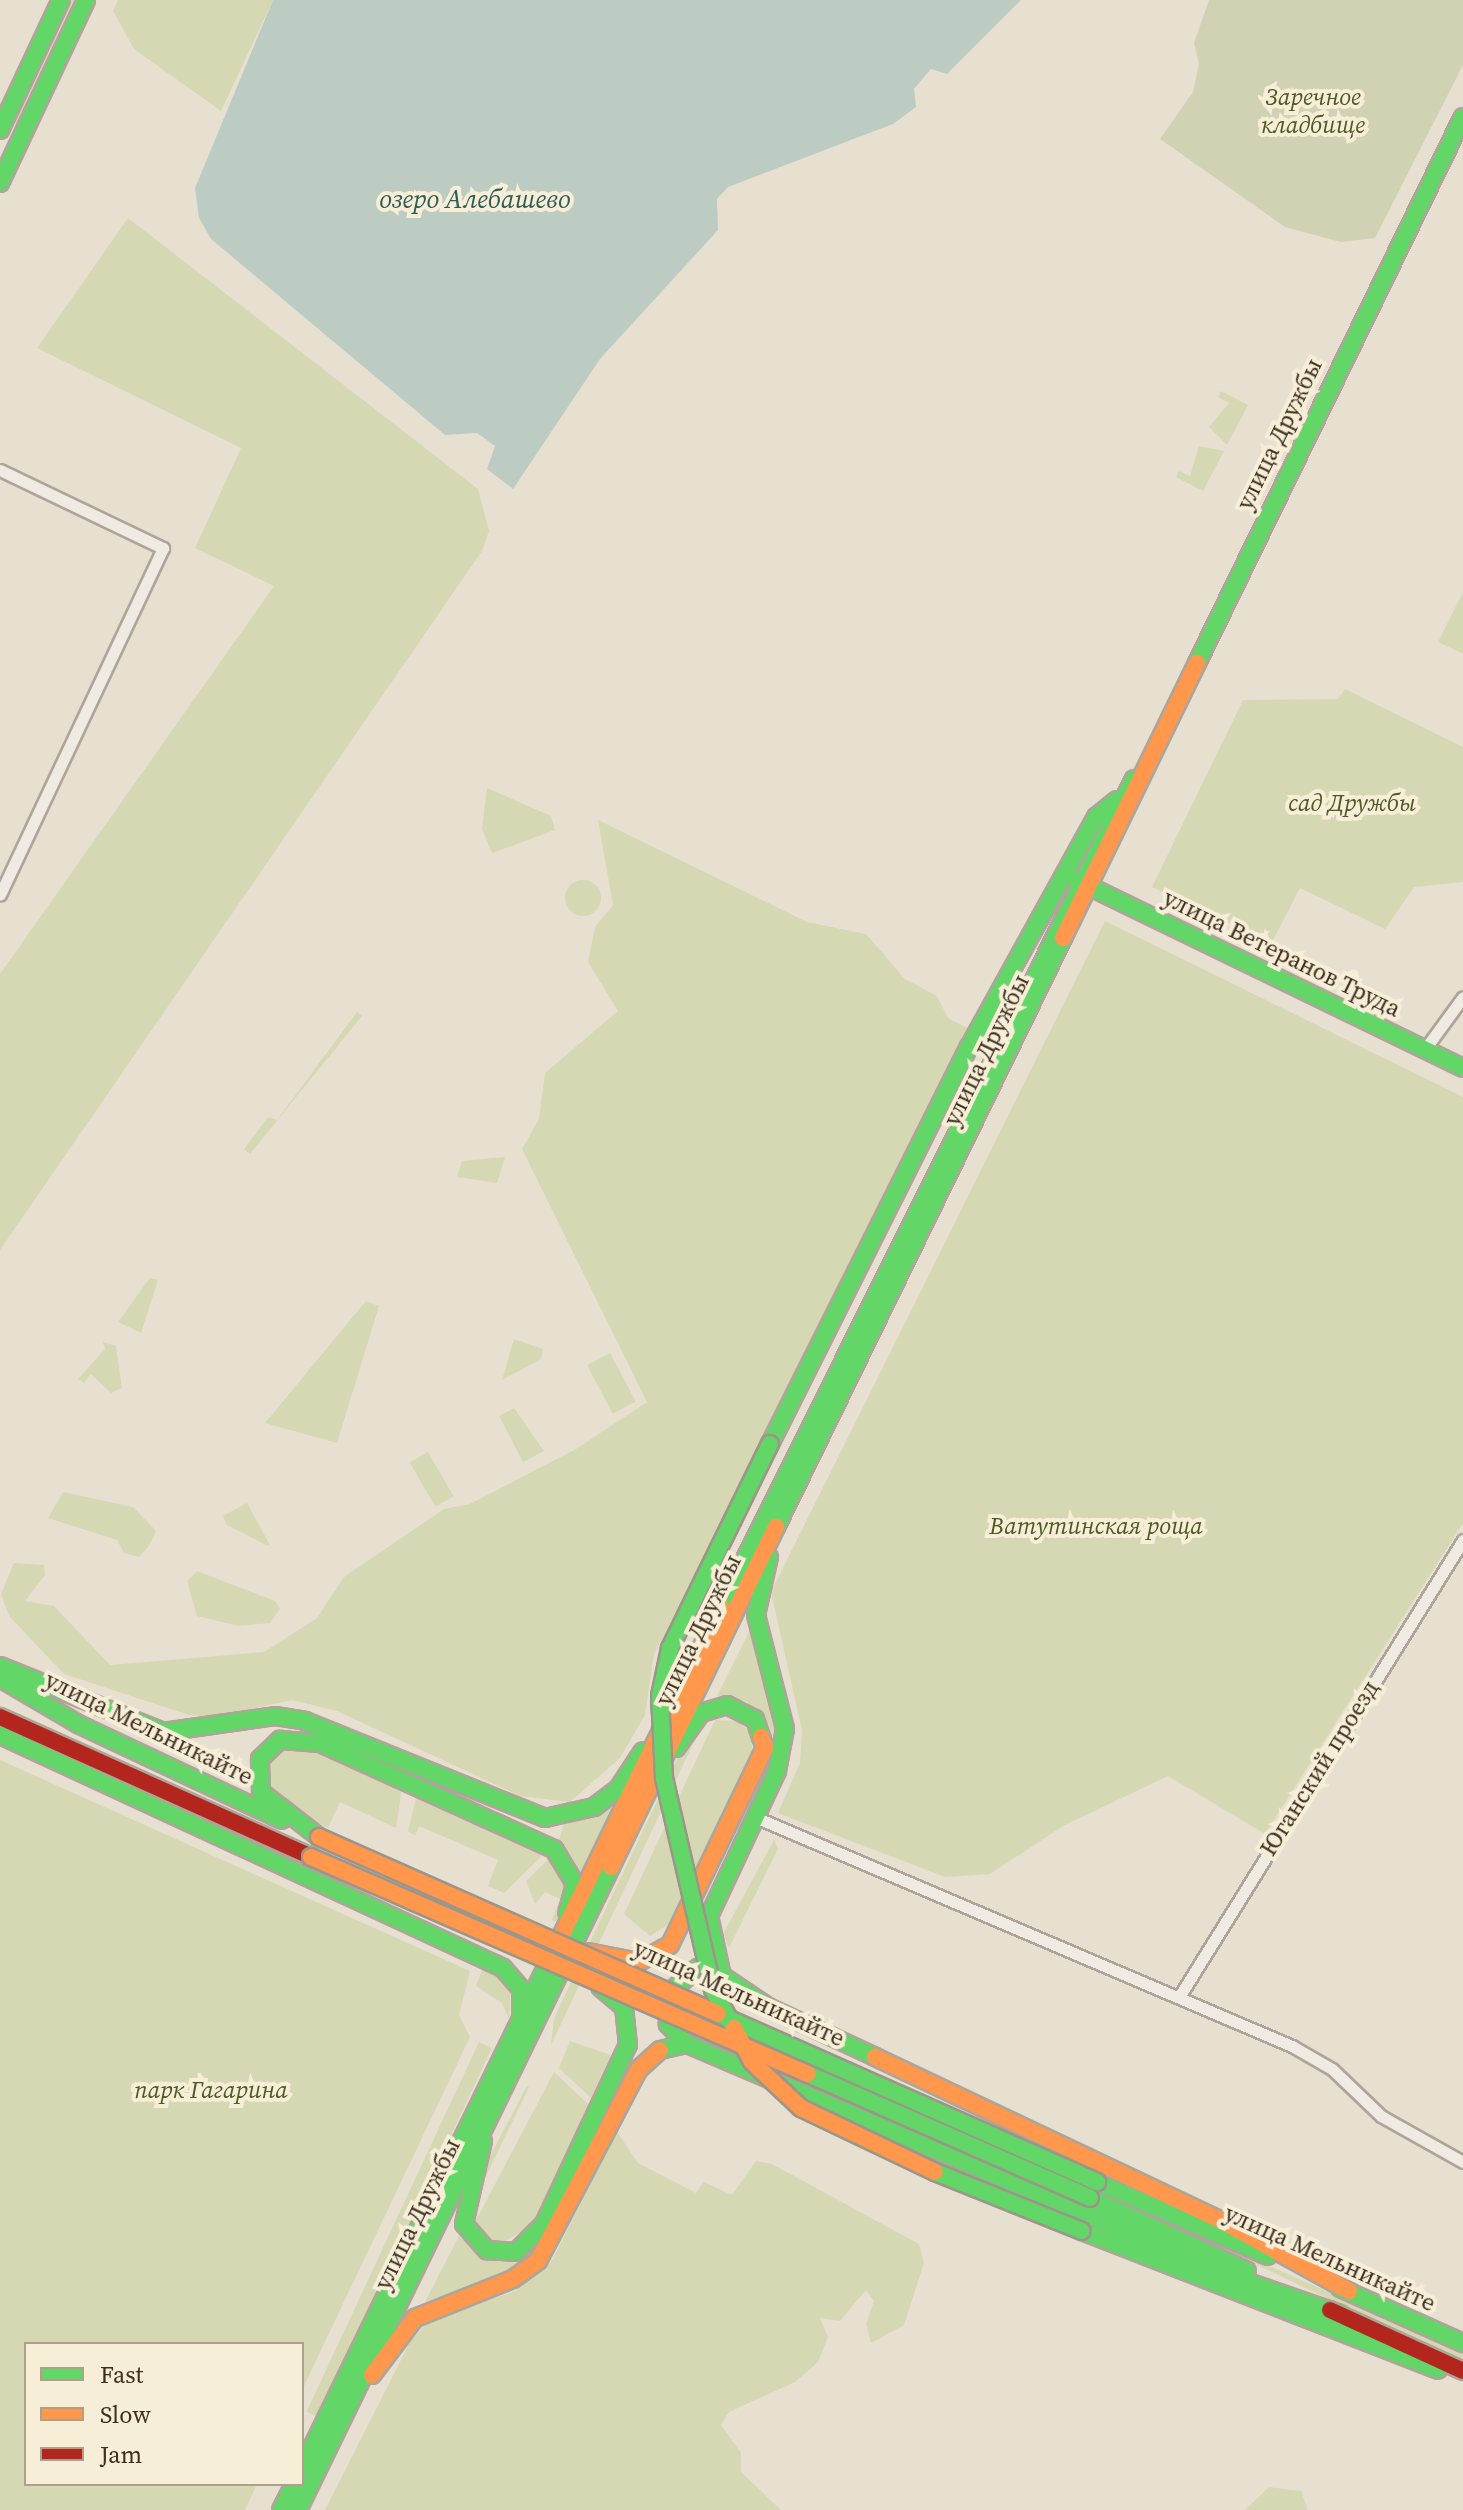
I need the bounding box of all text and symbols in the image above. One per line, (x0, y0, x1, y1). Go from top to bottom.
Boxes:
park label: Заречное кладбище (1261, 83, 1365, 139)
water label: озеро Алебашево (379, 184, 571, 216)
street label: улица Дружбы (1230, 354, 1328, 514)
park label: сад Дружбы (1288, 789, 1416, 817)
street label: улица Ветеранов Труда (1158, 883, 1406, 1023)
street label: улица Дружбы (937, 970, 1035, 1130)
park label: Ватутинская роща (989, 1512, 1203, 1540)
street label: улица Дружбы (649, 1550, 747, 1710)
street label: улица Мельникайте (40, 1665, 258, 1791)
street label: Юганский проезд (1253, 1675, 1385, 1861)
street label: улица Мельникайте (629, 1934, 849, 2052)
park label: парк Гагарина (134, 2076, 288, 2104)
street label: улица Дружбы (368, 2134, 466, 2294)
street label: улица Мельникайте (1220, 2199, 1440, 2317)
legend (24, 2342, 304, 2486)
text: Fast (100, 2358, 143, 2391)
text: Slow (100, 2398, 151, 2431)
text: Jam (100, 2438, 142, 2471)

